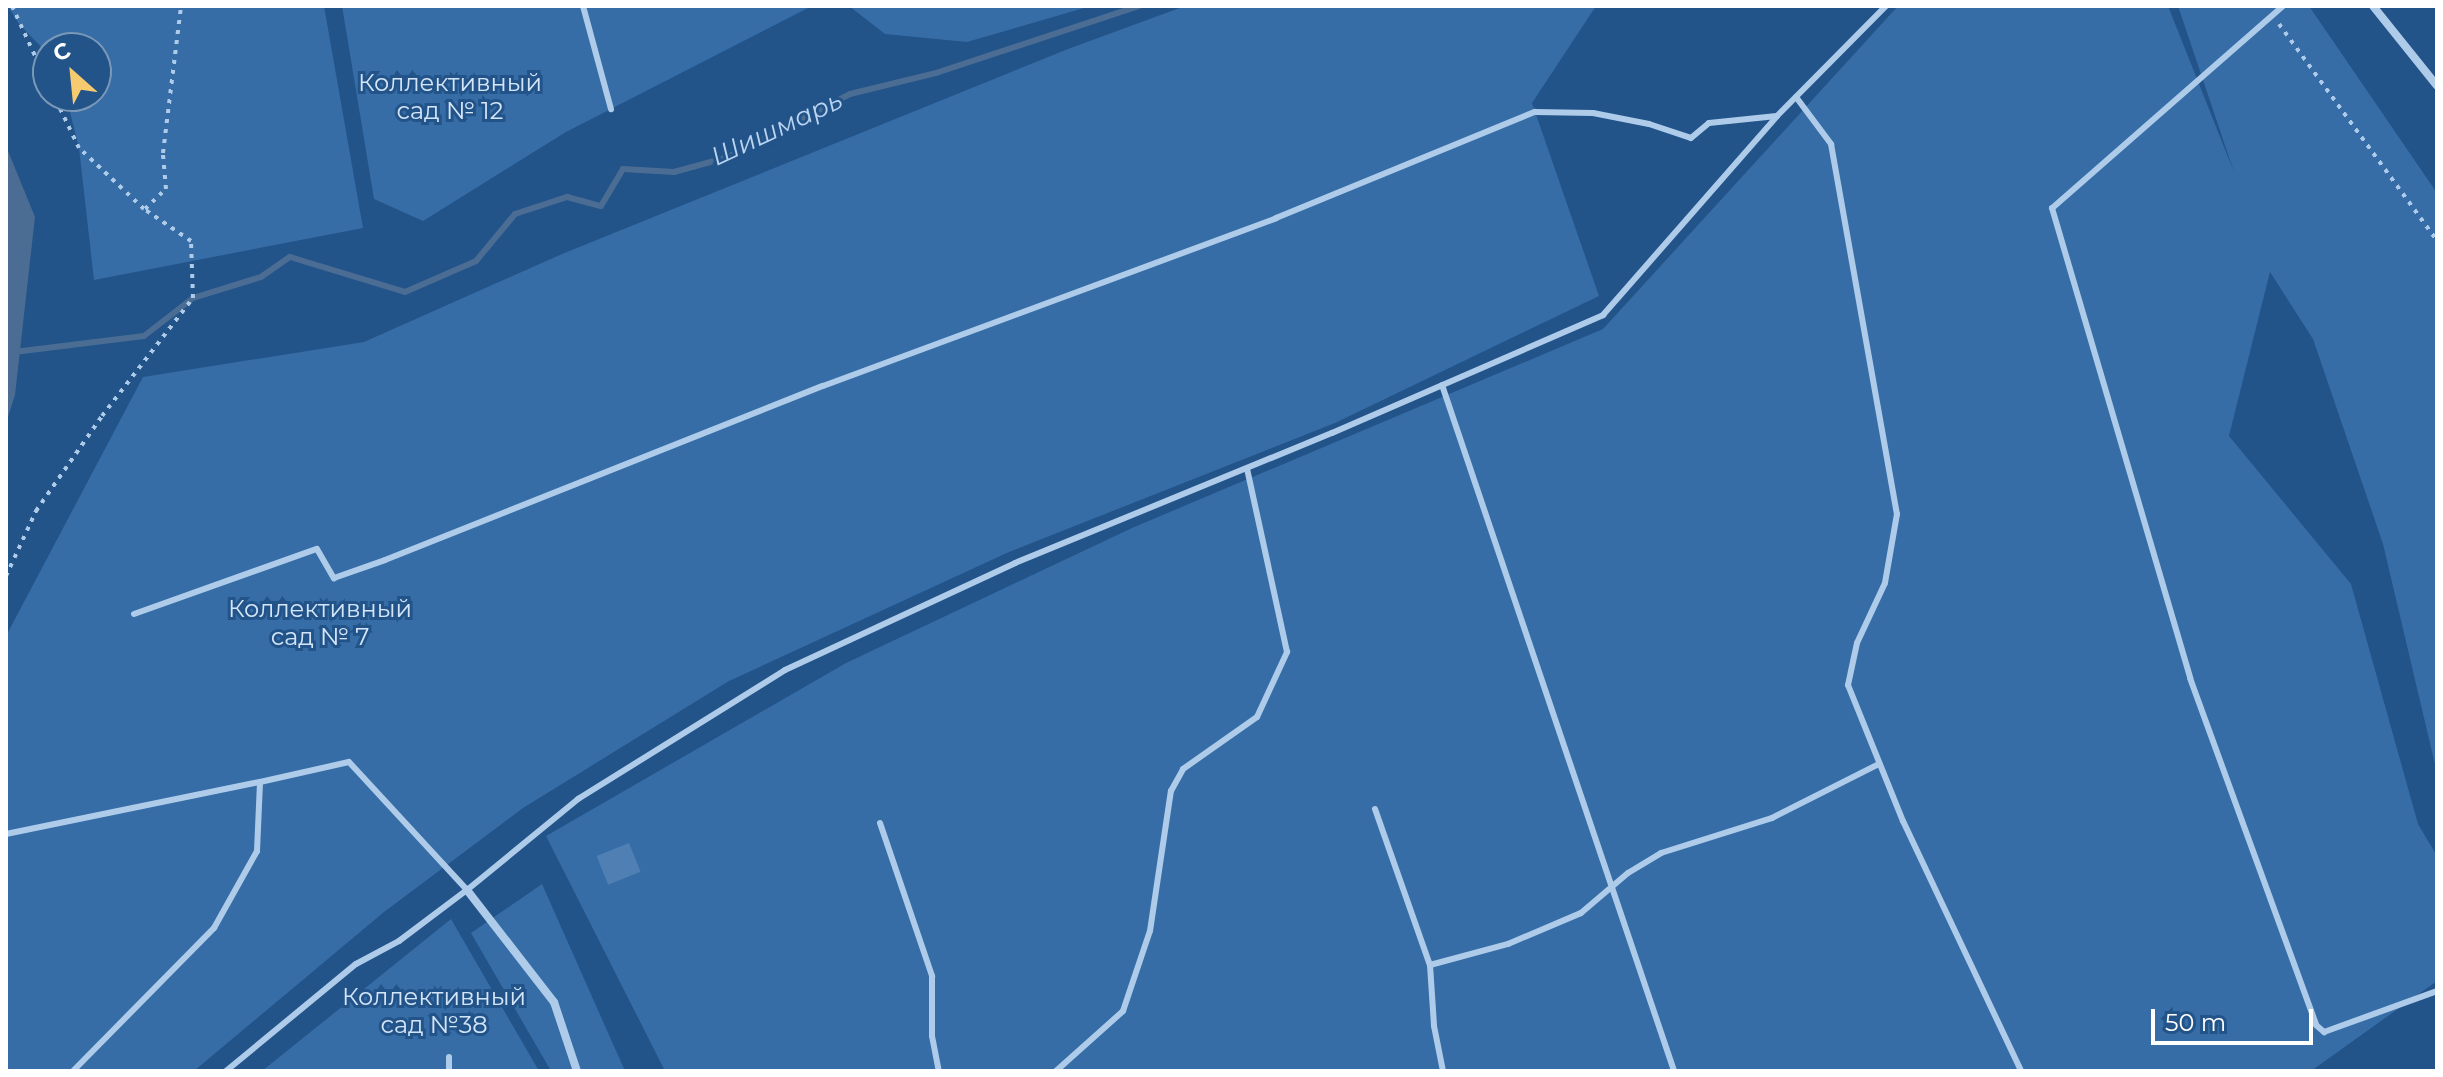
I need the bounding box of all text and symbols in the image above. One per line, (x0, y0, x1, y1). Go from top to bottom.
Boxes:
north arrow (32, 32, 112, 112)
text: С (49, 36, 75, 68)
park label: Коллективный сад № 12 (358, 69, 542, 125)
water label: Шишмарь (706, 85, 848, 173)
park label: Коллективный сад № 7 (228, 595, 412, 651)
park label: Коллективный сад №38 (342, 983, 526, 1039)
scale bar (2155, 993, 2317, 1043)
text: 50 m (2165, 1008, 2226, 1037)

